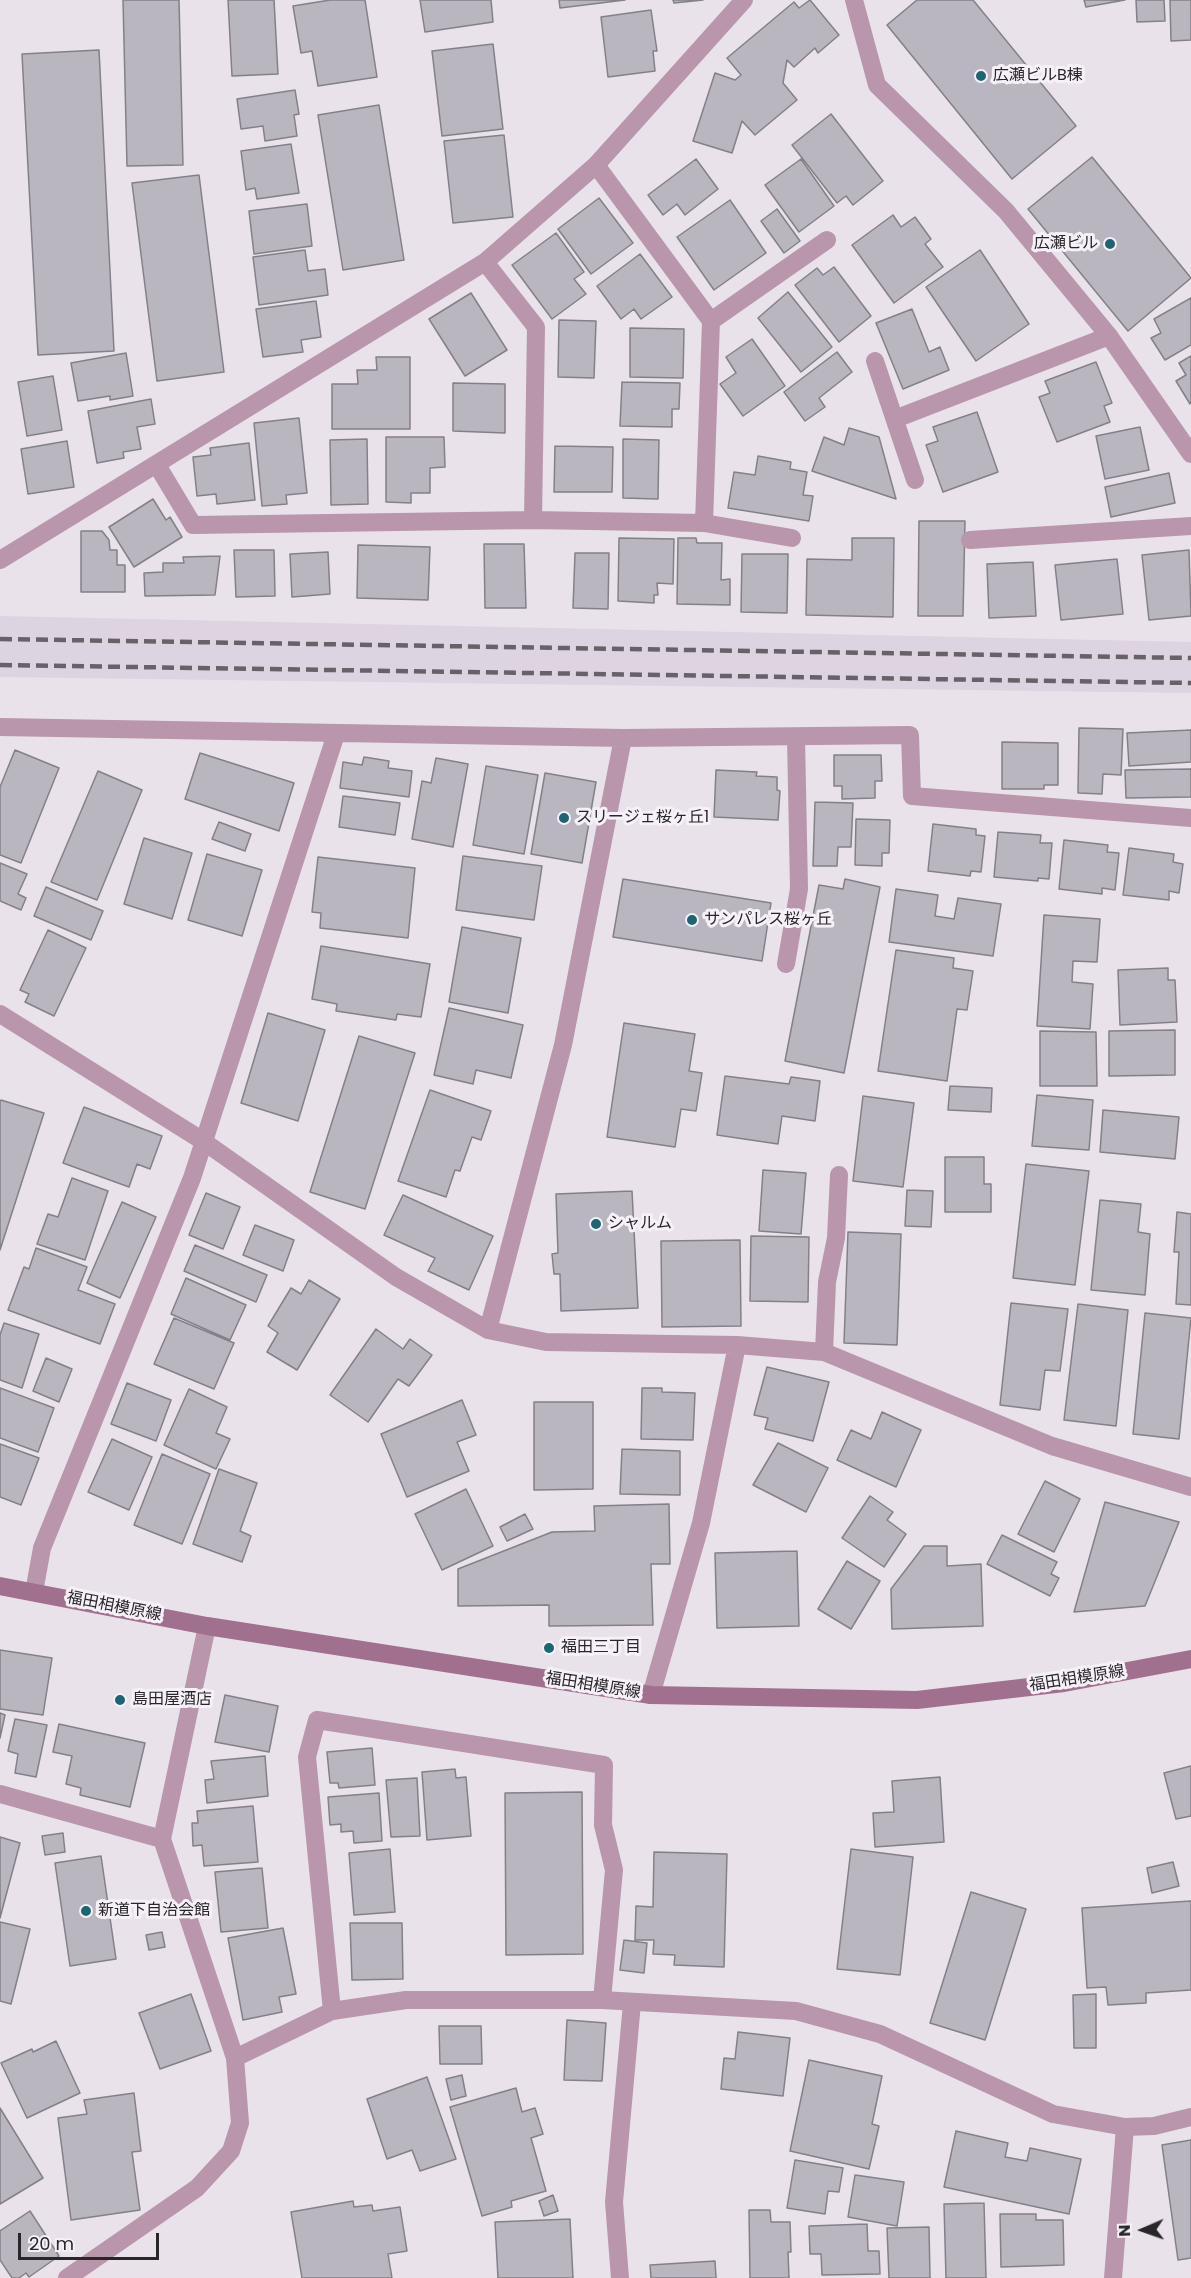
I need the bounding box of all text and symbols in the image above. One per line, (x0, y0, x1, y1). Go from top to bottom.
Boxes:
place label: 広瀬ビルB棟 (993, 66, 1083, 86)
marker: 広瀬ビルB棟 (974, 69, 988, 83)
place label: 広瀬ビル (1034, 234, 1098, 254)
marker: 広瀬ビル (1103, 237, 1117, 251)
place label: スリージェ桜ヶ丘1 (576, 808, 709, 828)
marker: スリージェ桜ヶ丘1 (557, 811, 571, 825)
place label: サンパレス桜ヶ丘 (704, 910, 832, 930)
marker: サンパレス桜ヶ丘 (685, 913, 699, 927)
place label: シャルム (608, 1214, 672, 1234)
marker: シャルム (589, 1217, 603, 1231)
street label: 福田相模原線 (65, 1588, 163, 1626)
place label: 福田三丁目 (561, 1638, 641, 1658)
marker: 福田三丁目 (542, 1641, 556, 1655)
street label: 福田相模原線 (1028, 1662, 1126, 1696)
street label: 福田相模原線 (544, 1669, 642, 1703)
place label: 島田屋酒店 (132, 1690, 212, 1710)
marker: 島田屋酒店 (113, 1693, 127, 1707)
place label: 新道下自治会館 (98, 1901, 210, 1921)
marker: 新道下自治会館 (79, 1904, 93, 1918)
north arrow (1113, 2200, 1173, 2260)
scale bar (21, 2221, 162, 2259)
text: N (1113, 2224, 1136, 2237)
text: 20 m (29, 2231, 74, 2256)

